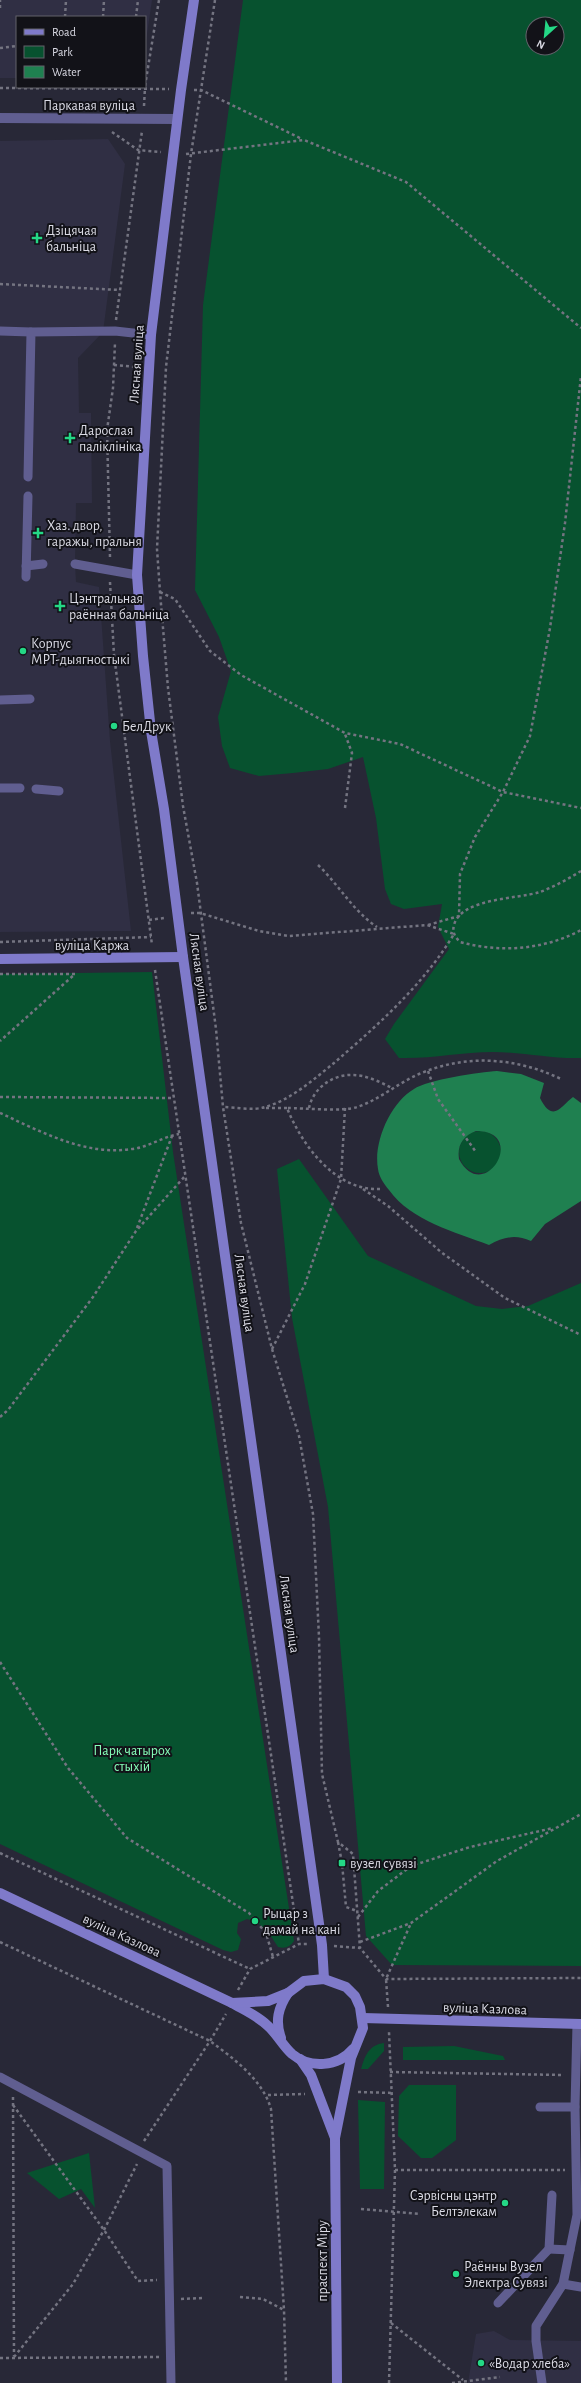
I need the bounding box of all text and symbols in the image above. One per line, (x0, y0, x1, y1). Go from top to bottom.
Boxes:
legend (16, 16, 146, 88)
north arrow (525, 16, 565, 56)
text: Road (52, 26, 76, 38)
text: N (535, 38, 547, 51)
text: Park (52, 46, 73, 58)
text: Water (52, 66, 81, 78)
street label: Паркавая вуліца (43, 99, 136, 113)
place label: Дзіцячая бальніца (46, 224, 97, 254)
marker: Дзіцячая бальніца (31, 232, 43, 244)
street label: Лясная вуліца (127, 324, 147, 404)
place label: Дарослая паліклініка (79, 424, 142, 454)
marker: Дарослая паліклініка (64, 432, 76, 444)
place label: Хаз. двор, гаражы, пральня (47, 519, 142, 549)
marker: Хаз. двор, гаражы, пральня (32, 527, 44, 539)
place label: Цэнтральная раённая бальніца (69, 592, 170, 622)
marker: Цэнтральная раённая бальніца (54, 600, 66, 612)
place label: Корпус МРТ-дыягностыкі (31, 637, 130, 667)
marker: Корпус МРТ-дыягностыкі (18, 646, 28, 656)
place label: БелДрук (122, 720, 172, 734)
marker: БелДрук (109, 721, 119, 731)
street label: Лясная вуліца (187, 932, 211, 1013)
street label: вуліца Каржа (55, 939, 130, 953)
street label: Лясная вуліца (232, 1253, 256, 1334)
street label: Лясная вуліца (277, 1574, 301, 1655)
park label: Парк чатырох стыхій (93, 1744, 171, 1774)
place label: вузел сувязі (350, 1857, 417, 1871)
marker: вузел сувязі (337, 1858, 347, 1868)
place label: Рыцар з дамай на кані (263, 1907, 340, 1937)
street label: вуліца Казлова (80, 1912, 163, 1960)
marker: Рыцар з дамай на кані (250, 1916, 260, 1926)
street label: вуліца Казлова (443, 2001, 528, 2017)
place label: Сэрвісны цэнтр Белтэлекам (410, 2189, 497, 2219)
marker: Сэрвісны цэнтр Белтэлекам (500, 2198, 510, 2208)
street label: праспект Міру (316, 2220, 330, 2302)
place label: Раённы Вузел Электра Сувязі (464, 2260, 548, 2290)
marker: Раённы Вузел Электра Сувязі (451, 2269, 461, 2279)
place label: «Водар хлеба» (489, 2357, 570, 2371)
marker: «Водар хлеба» (476, 2358, 486, 2368)

